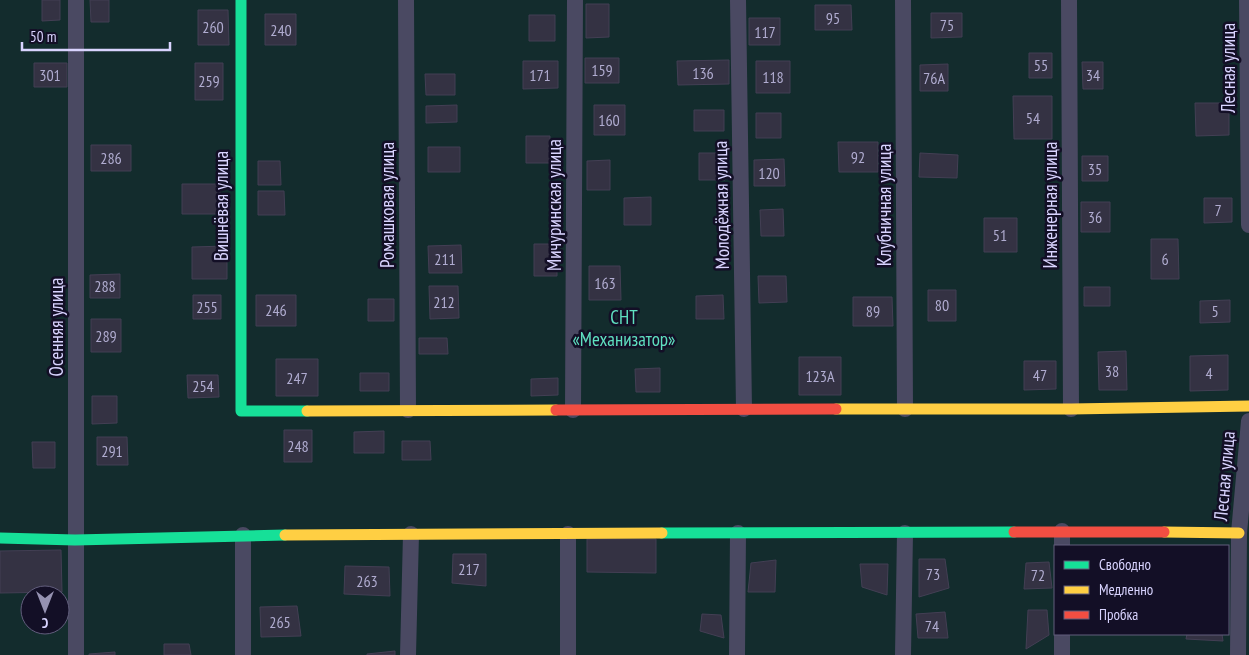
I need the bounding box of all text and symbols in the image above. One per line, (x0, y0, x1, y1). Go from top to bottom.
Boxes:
house number: 95 (826, 8, 840, 28)
house number: 75 (940, 15, 954, 35)
house number: 260 (202, 17, 224, 37)
scale bar (22, 20, 170, 52)
house number: 240 (270, 20, 292, 40)
house number: 117 (754, 22, 776, 42)
street label: Лесная улица (1216, 23, 1240, 114)
text: 50 m (30, 27, 56, 46)
house number: 55 (1034, 55, 1048, 75)
house number: 159 (591, 60, 613, 80)
house number: 136 (692, 63, 714, 83)
house number: 301 (39, 65, 61, 85)
house number: 171 (529, 65, 551, 85)
house number: 34 (1086, 65, 1100, 85)
house number: 118 (762, 67, 784, 87)
house number: 76А (923, 68, 945, 88)
house number: 259 (198, 71, 220, 91)
house number: 54 (1026, 108, 1040, 128)
house number: 160 (598, 110, 620, 130)
street label: Мичуринская улица (542, 139, 566, 271)
street label: Молодёжная улица (708, 140, 734, 270)
street label: Ромашковая улица (375, 142, 399, 268)
street label: Инженерная улица (1038, 142, 1062, 268)
street label: Клубничная улица (872, 144, 896, 266)
house number: 92 (851, 147, 865, 167)
house number: 286 (100, 148, 122, 168)
street label: Вишнёвая улица (209, 151, 233, 261)
house number: 35 (1088, 159, 1102, 179)
house number: 120 (758, 163, 780, 183)
house number: 7 (1214, 200, 1222, 220)
house number: 36 (1088, 207, 1102, 227)
house number: 51 (993, 225, 1007, 245)
house number: 211 (434, 249, 456, 269)
house number: 6 (1161, 249, 1169, 269)
house number: 163 (594, 273, 616, 293)
house number: 288 (94, 276, 116, 296)
street label: Осенняя улица (44, 278, 68, 376)
house number: 212 (433, 292, 455, 312)
house number: 80 (935, 295, 949, 315)
house number: 255 (196, 297, 218, 317)
house number: 246 (265, 300, 287, 320)
house number: 89 (866, 301, 880, 321)
house number: 5 (1211, 301, 1219, 321)
park label: СНТ «Механизатор» (573, 305, 675, 351)
house number: 289 (95, 326, 117, 346)
house number: 38 (1105, 361, 1119, 381)
house number: 4 (1205, 363, 1213, 383)
house number: 47 (1033, 365, 1047, 385)
house number: 123А (805, 366, 835, 386)
house number: 247 (286, 368, 308, 388)
house number: 254 (192, 376, 214, 396)
street label: Лесная улица (1208, 430, 1240, 523)
house number: 248 (287, 436, 309, 456)
house number: 291 (101, 441, 123, 461)
legend (1054, 545, 1229, 635)
text: Свободно (1099, 555, 1151, 574)
house number: 217 (458, 559, 480, 579)
house number: 73 (926, 564, 940, 584)
house number: 72 (1031, 565, 1045, 585)
house number: 263 (356, 571, 378, 591)
text: Медленно (1099, 580, 1153, 599)
north arrow (20, 585, 70, 635)
text: Пробка (1099, 605, 1138, 624)
house number: 265 (269, 612, 291, 632)
text: С (41, 614, 48, 632)
house number: 74 (925, 616, 939, 636)

